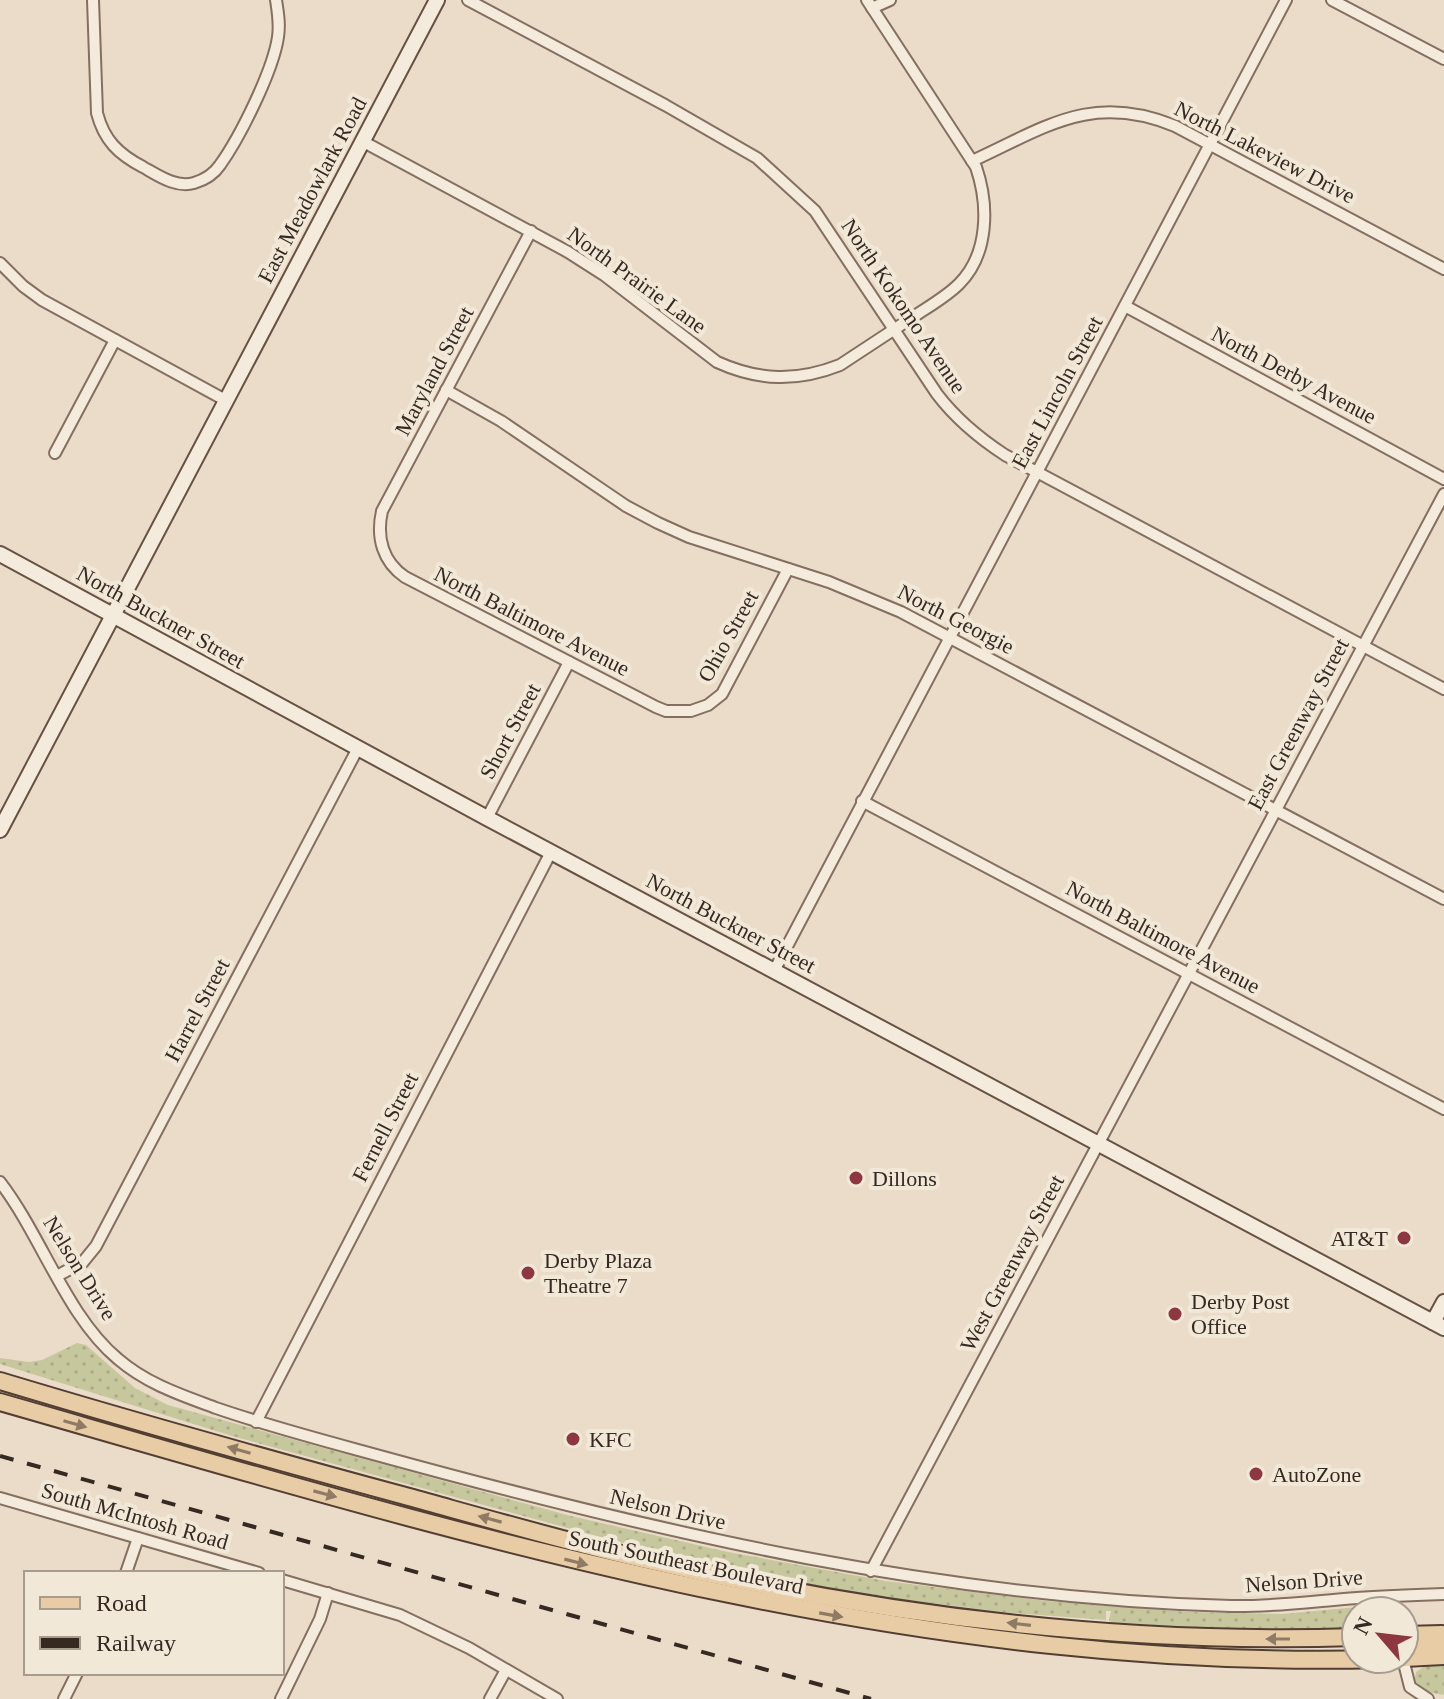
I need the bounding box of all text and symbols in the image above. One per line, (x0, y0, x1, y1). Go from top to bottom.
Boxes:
street label: East Meadowlark Road (252, 93, 372, 287)
street label: North Lakeview Drive (1171, 96, 1359, 208)
street label: North Kokomo Avenue (836, 214, 972, 398)
street label: North Prairie Lane (563, 221, 711, 339)
street label: Maryland Street (390, 302, 478, 440)
street label: East Lincoln Street (1006, 312, 1108, 472)
street label: North Derby Avenue (1207, 321, 1381, 429)
street label: North Buckner Street (73, 560, 249, 674)
street label: North Baltimore Avenue (430, 561, 634, 681)
street label: North Georgie (894, 579, 1018, 659)
street label: Ohio Street (693, 586, 763, 686)
street label: East Greenway Street (1242, 634, 1354, 814)
street label: Short Street (474, 679, 546, 783)
street label: North Buckner Street (642, 868, 820, 978)
street label: North Baltimore Avenue (1062, 875, 1264, 999)
street label: Harrel Street (159, 954, 235, 1066)
street label: Fernell Street (347, 1068, 423, 1186)
place label: Dillons (872, 1166, 937, 1191)
marker: Dillons (847, 1169, 865, 1187)
street label: West Greenway Street (955, 1171, 1069, 1355)
street label: Nelson Drive (38, 1211, 122, 1325)
place label: AT&T (1331, 1226, 1389, 1251)
marker: AT&T (1395, 1229, 1413, 1247)
place label: Derby Plaza Theatre 7 (544, 1248, 652, 1298)
marker: Derby Plaza Theatre 7 (519, 1264, 537, 1282)
place label: Derby Post Office (1191, 1289, 1289, 1339)
marker: Derby Post Office (1166, 1305, 1184, 1323)
one-way arrow (63, 1418, 87, 1431)
place label: KFC (589, 1427, 632, 1452)
marker: KFC (564, 1430, 582, 1448)
one-way arrow (226, 1443, 250, 1456)
place label: AutoZone (1272, 1462, 1361, 1487)
marker: AutoZone (1247, 1465, 1265, 1483)
street label: South McIntosh Road (39, 1477, 231, 1555)
street label: Nelson Drive (608, 1484, 728, 1534)
one-way arrow (313, 1488, 338, 1500)
one-way arrow (477, 1513, 502, 1525)
street label: South Southeast Boulevard (566, 1525, 806, 1599)
one-way arrow (564, 1556, 589, 1568)
street label: Nelson Drive (1244, 1564, 1364, 1598)
legend (24, 1571, 284, 1675)
text: Road (96, 1590, 147, 1616)
north arrow (1340, 1595, 1420, 1675)
one-way arrow (819, 1610, 844, 1622)
text: N (1348, 1613, 1378, 1639)
one-way arrow (1006, 1617, 1031, 1630)
text: Railway (96, 1630, 176, 1656)
one-way arrow (1265, 1633, 1290, 1645)

